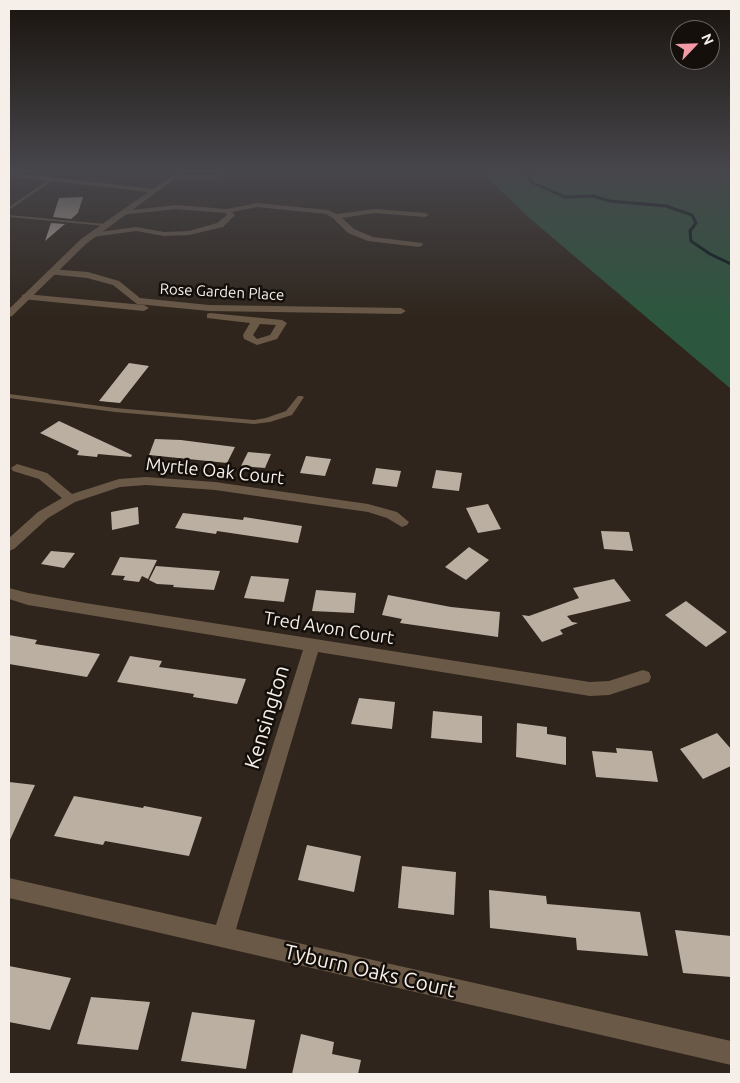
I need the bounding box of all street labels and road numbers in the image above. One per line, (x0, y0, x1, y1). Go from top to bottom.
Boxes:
street label: Rose Garden Place (159, 280, 285, 304)
street label: Myrtle Oak Court (145, 453, 285, 489)
street label: Tred Avon Court (262, 607, 396, 649)
street label: Kensington (239, 662, 295, 772)
street label: Tyburn Oaks Court (282, 939, 458, 1003)

